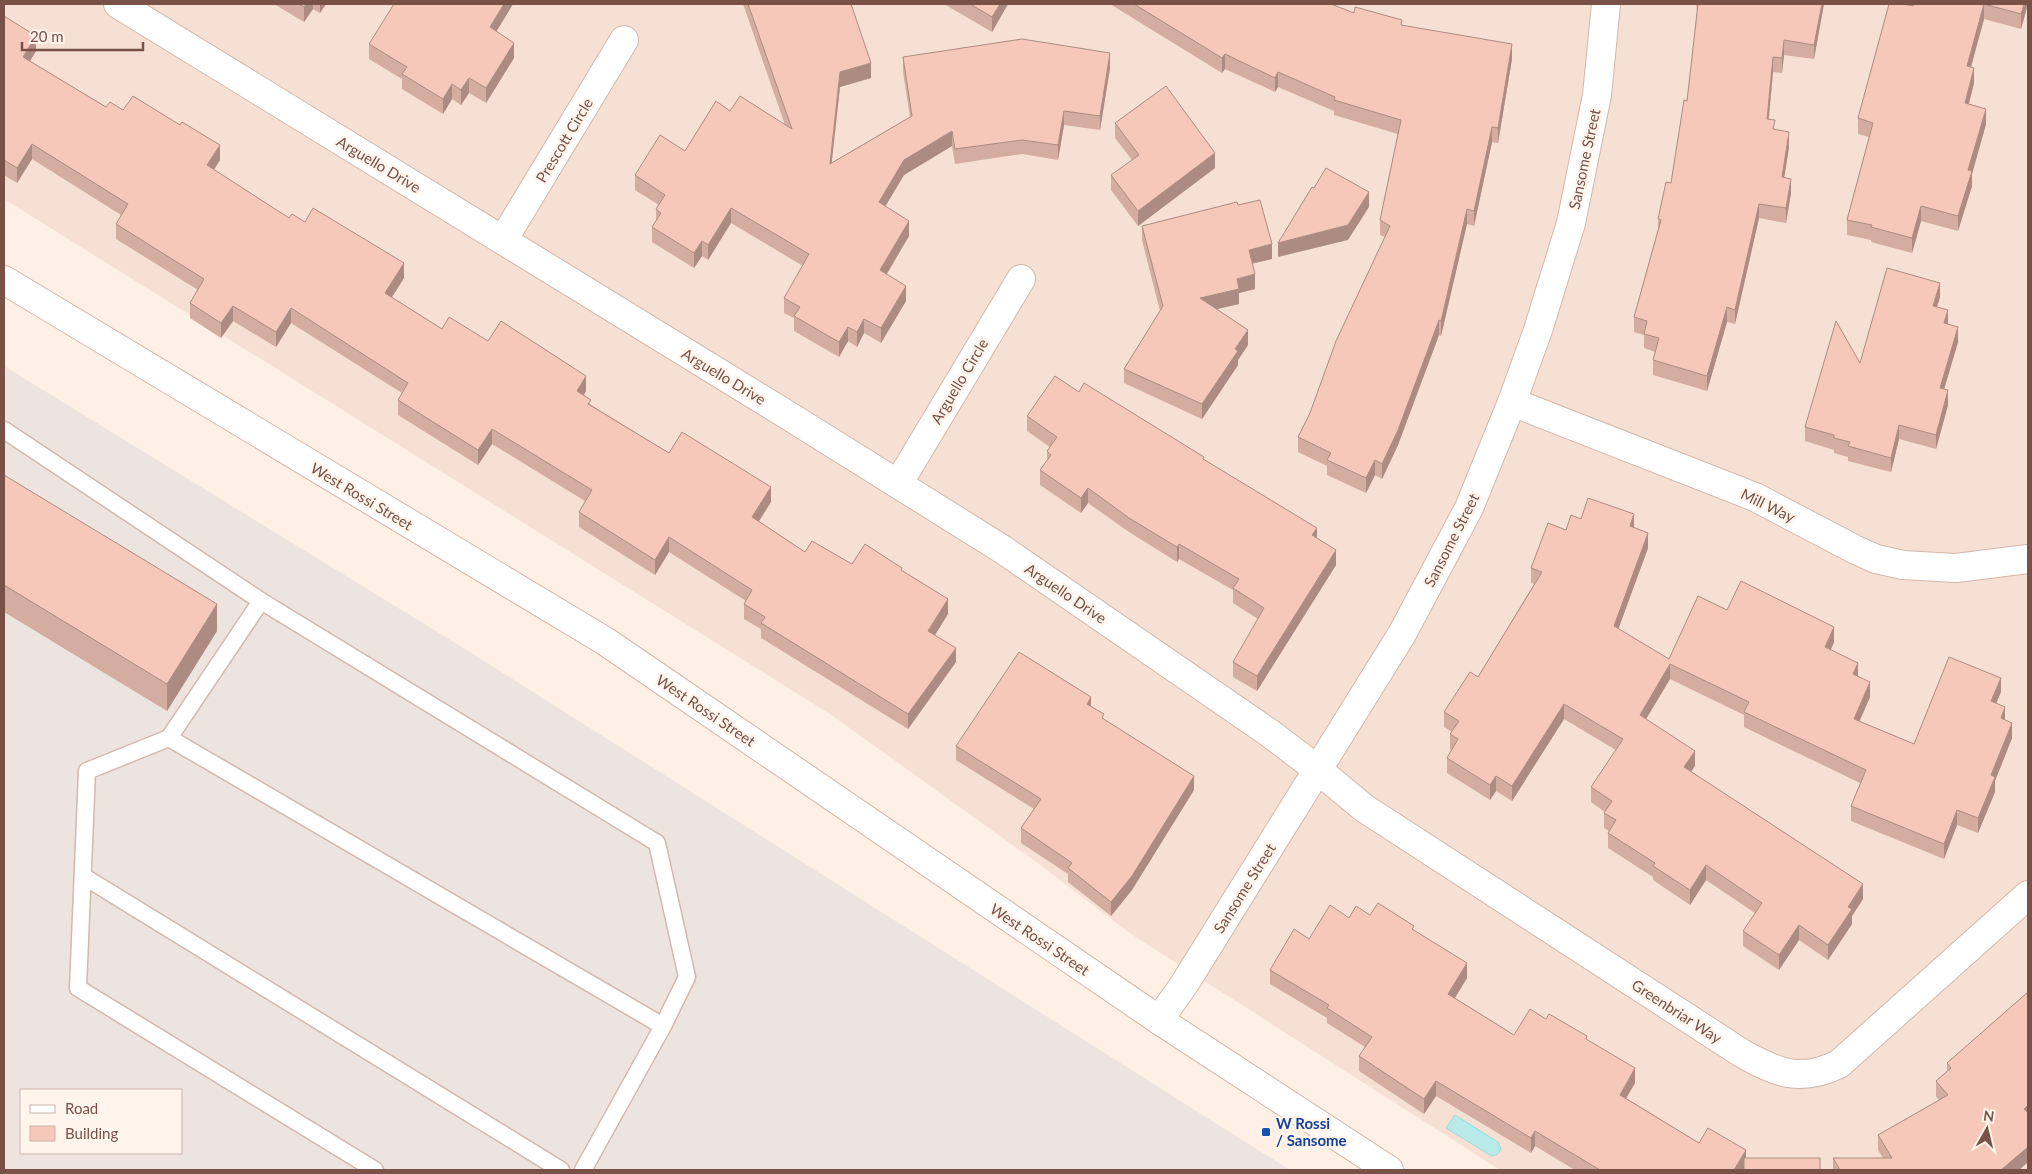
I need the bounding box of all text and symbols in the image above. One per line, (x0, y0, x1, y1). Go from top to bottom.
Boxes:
scale bar (22, 20, 144, 52)
text: 20 m (30, 27, 64, 45)
street label: Prescott Circle (532, 94, 596, 185)
street label: Sansome Street (1565, 106, 1604, 211)
street label: Arguello Drive (334, 132, 424, 196)
street label: Arguello Circle (926, 335, 992, 427)
street label: Arguello Drive (679, 344, 769, 408)
street label: West Rossi Street (308, 458, 417, 534)
street label: Mill Way (1738, 484, 1798, 526)
street label: Sansome Street (1420, 490, 1483, 590)
street label: Arguello Drive (1022, 559, 1110, 627)
street label: West Rossi Street (653, 670, 759, 750)
street label: Sansome Street (1209, 839, 1279, 936)
street label: West Rossi Street (987, 899, 1093, 979)
street label: Greenbriar Way (1629, 975, 1726, 1047)
legend (20, 1089, 182, 1154)
text: Road (65, 1099, 98, 1117)
north arrow (1962, 1104, 2012, 1154)
text: N (1982, 1106, 1995, 1125)
place label: W Rossi / Sansome (1276, 1114, 1347, 1149)
text: Building (65, 1124, 118, 1142)
marker: W Rossi / Sansome (1260, 1126, 1272, 1138)

